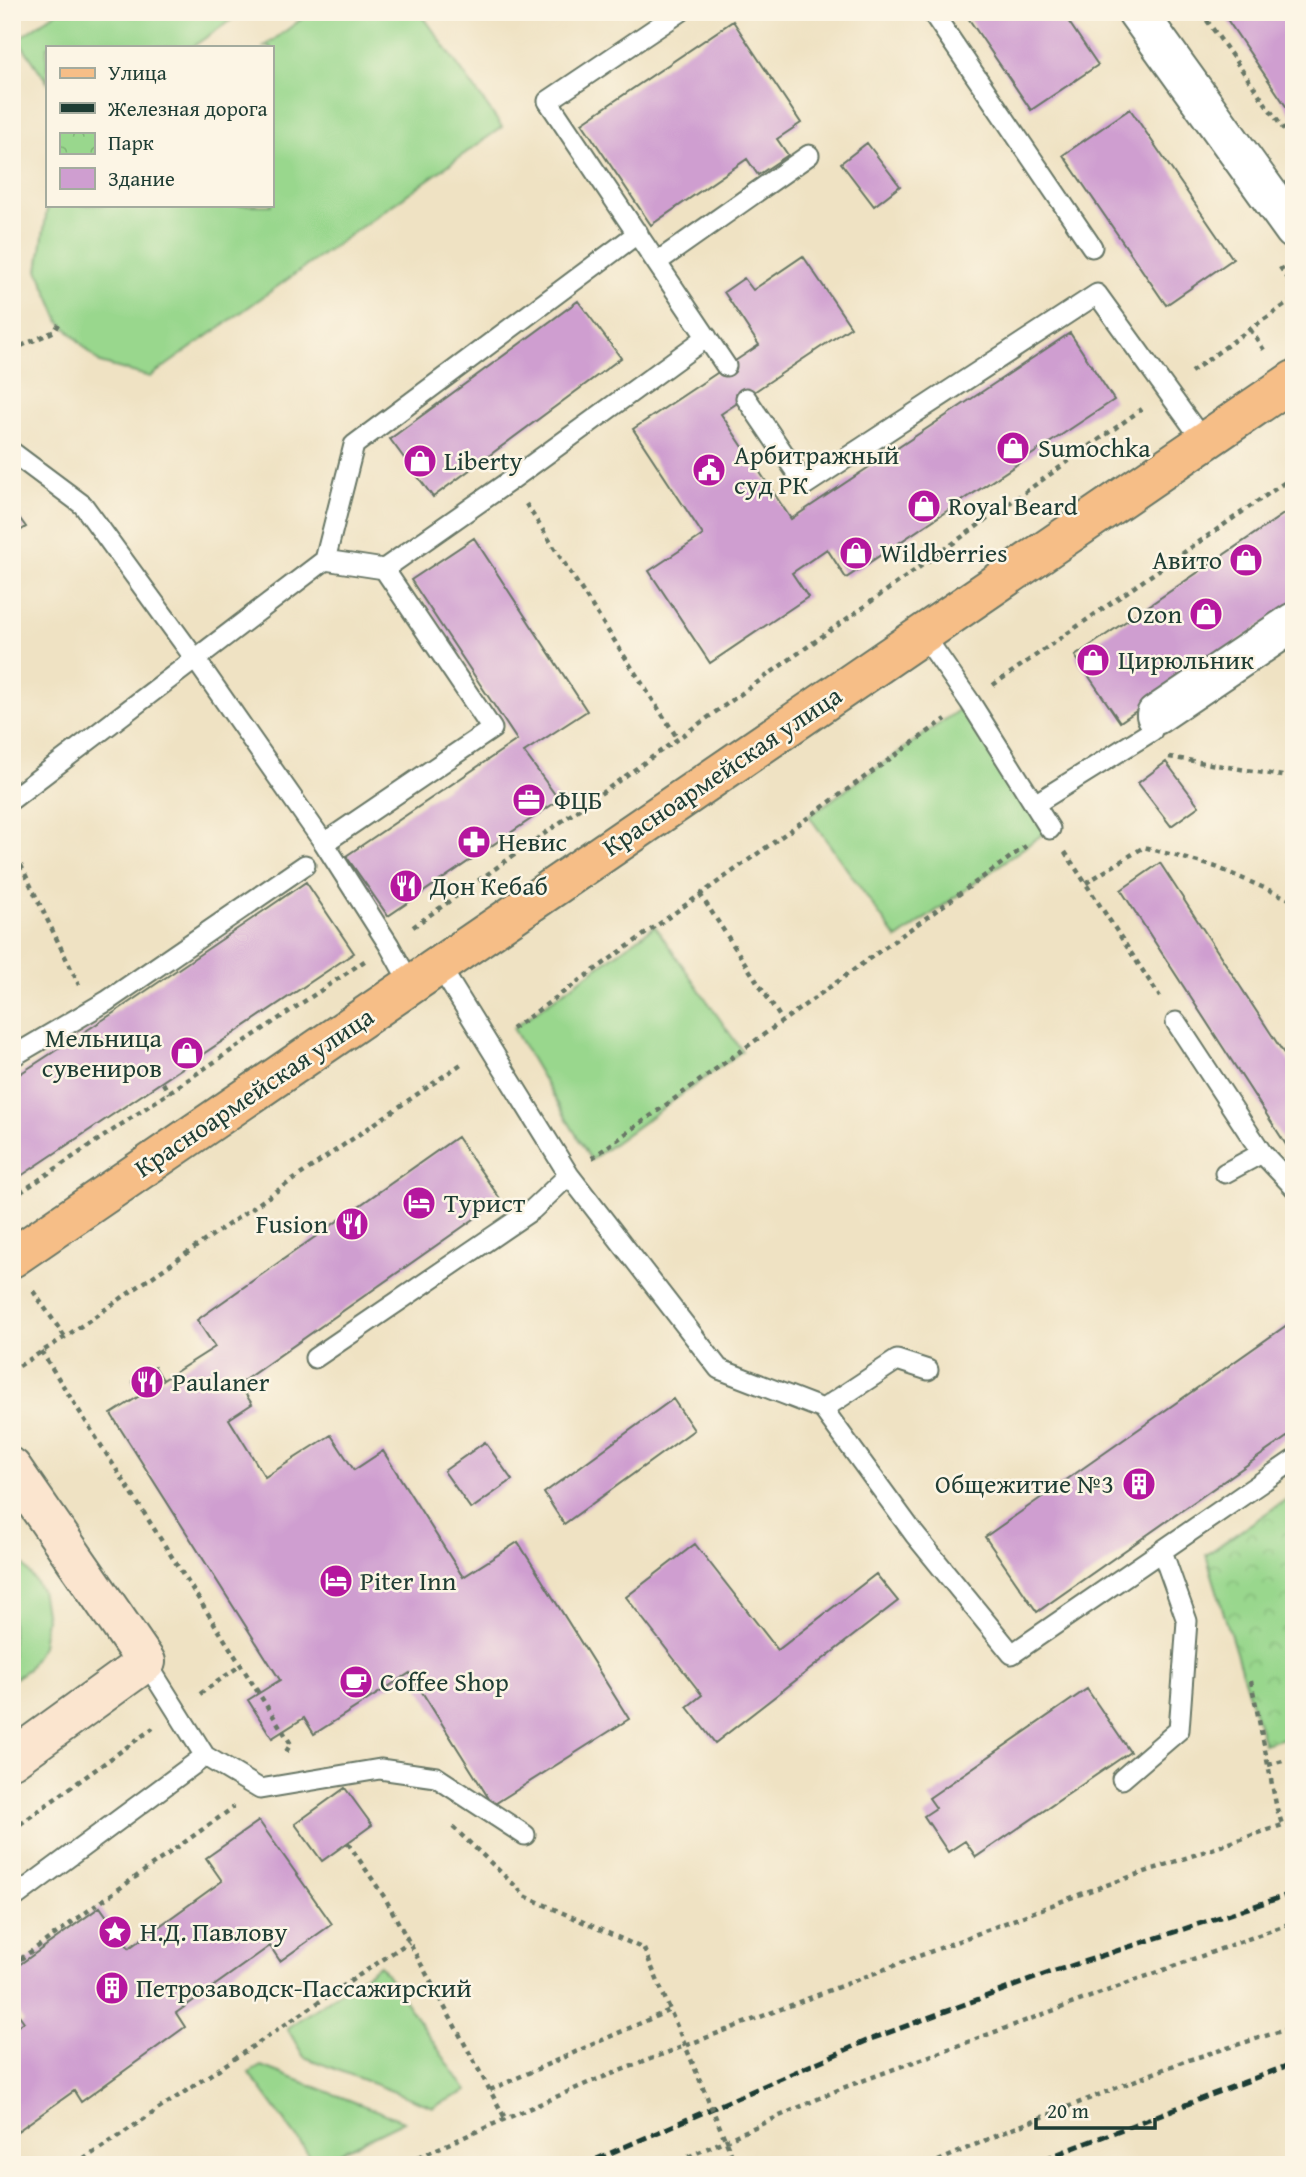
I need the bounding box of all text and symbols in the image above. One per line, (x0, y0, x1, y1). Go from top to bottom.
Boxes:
legend (46, 46, 273, 206)
text: Улица (108, 57, 167, 88)
text: Железная дорога (107, 93, 268, 124)
text: Парк (108, 127, 154, 158)
text: Здание (108, 163, 175, 194)
place label: Sumochka (1038, 428, 1151, 467)
shop icon: Sumochka (994, 429, 1032, 467)
place label: Арбитражный суд РК (734, 435, 899, 504)
place label: Liberty (444, 441, 523, 480)
shop icon: Liberty (401, 442, 439, 480)
public building icon: Арбитражный суд РК (690, 451, 728, 489)
place label: Royal Beard (948, 486, 1078, 525)
shop icon: Royal Beard (905, 487, 943, 525)
place label: Wildberries (880, 533, 1008, 572)
shop icon: Wildberries (837, 534, 875, 572)
place label: Авито (1152, 540, 1222, 579)
shop icon: Авито (1227, 541, 1265, 579)
place label: Ozon (1127, 594, 1182, 633)
shop icon: Ozon (1187, 595, 1225, 633)
place label: Цирюльник (1118, 640, 1254, 679)
shop icon: Цирюльник (1074, 641, 1112, 679)
street label: Красноармейская улица (594, 675, 850, 865)
place label: ФЦБ (554, 780, 602, 819)
office icon: ФЦБ (510, 781, 548, 819)
place label: Невис (498, 822, 567, 861)
pharmacy icon: Невис (455, 823, 493, 861)
place label: Дон Кебаб (429, 866, 548, 905)
restaurant icon: Дон Кебаб (387, 867, 425, 905)
street label: Красноармейская улица (126, 996, 382, 1186)
place label: Мельница сувениров (42, 1018, 163, 1087)
shop icon: Мельница сувениров (168, 1034, 206, 1072)
place label: Турист (444, 1183, 526, 1222)
hotel icon: Турист (400, 1184, 438, 1222)
place label: Fusion (256, 1204, 328, 1243)
restaurant icon: Fusion (333, 1205, 371, 1243)
place label: Paulaner (172, 1362, 270, 1401)
restaurant icon: Paulaner (128, 1363, 166, 1401)
place label: Общежитие №3 (935, 1464, 1114, 1503)
building icon: Общежитие №3 (1120, 1465, 1158, 1503)
place label: Piter Inn (360, 1561, 457, 1600)
hotel icon: Piter Inn (317, 1562, 355, 1600)
place label: Coffee Shop (380, 1662, 509, 1701)
cafe icon: Coffee Shop (337, 1663, 375, 1701)
place label: Н.Д. Павлову (140, 1912, 288, 1951)
place icon: Н.Д. Павлову (96, 1913, 134, 1951)
place label: Петрозаводск-Пассажирский (136, 1968, 472, 2007)
building icon: Петрозаводск-Пассажирский (93, 1969, 131, 2007)
scale bar (1036, 2086, 1156, 2130)
text: 20 m (1047, 2095, 1089, 2126)

